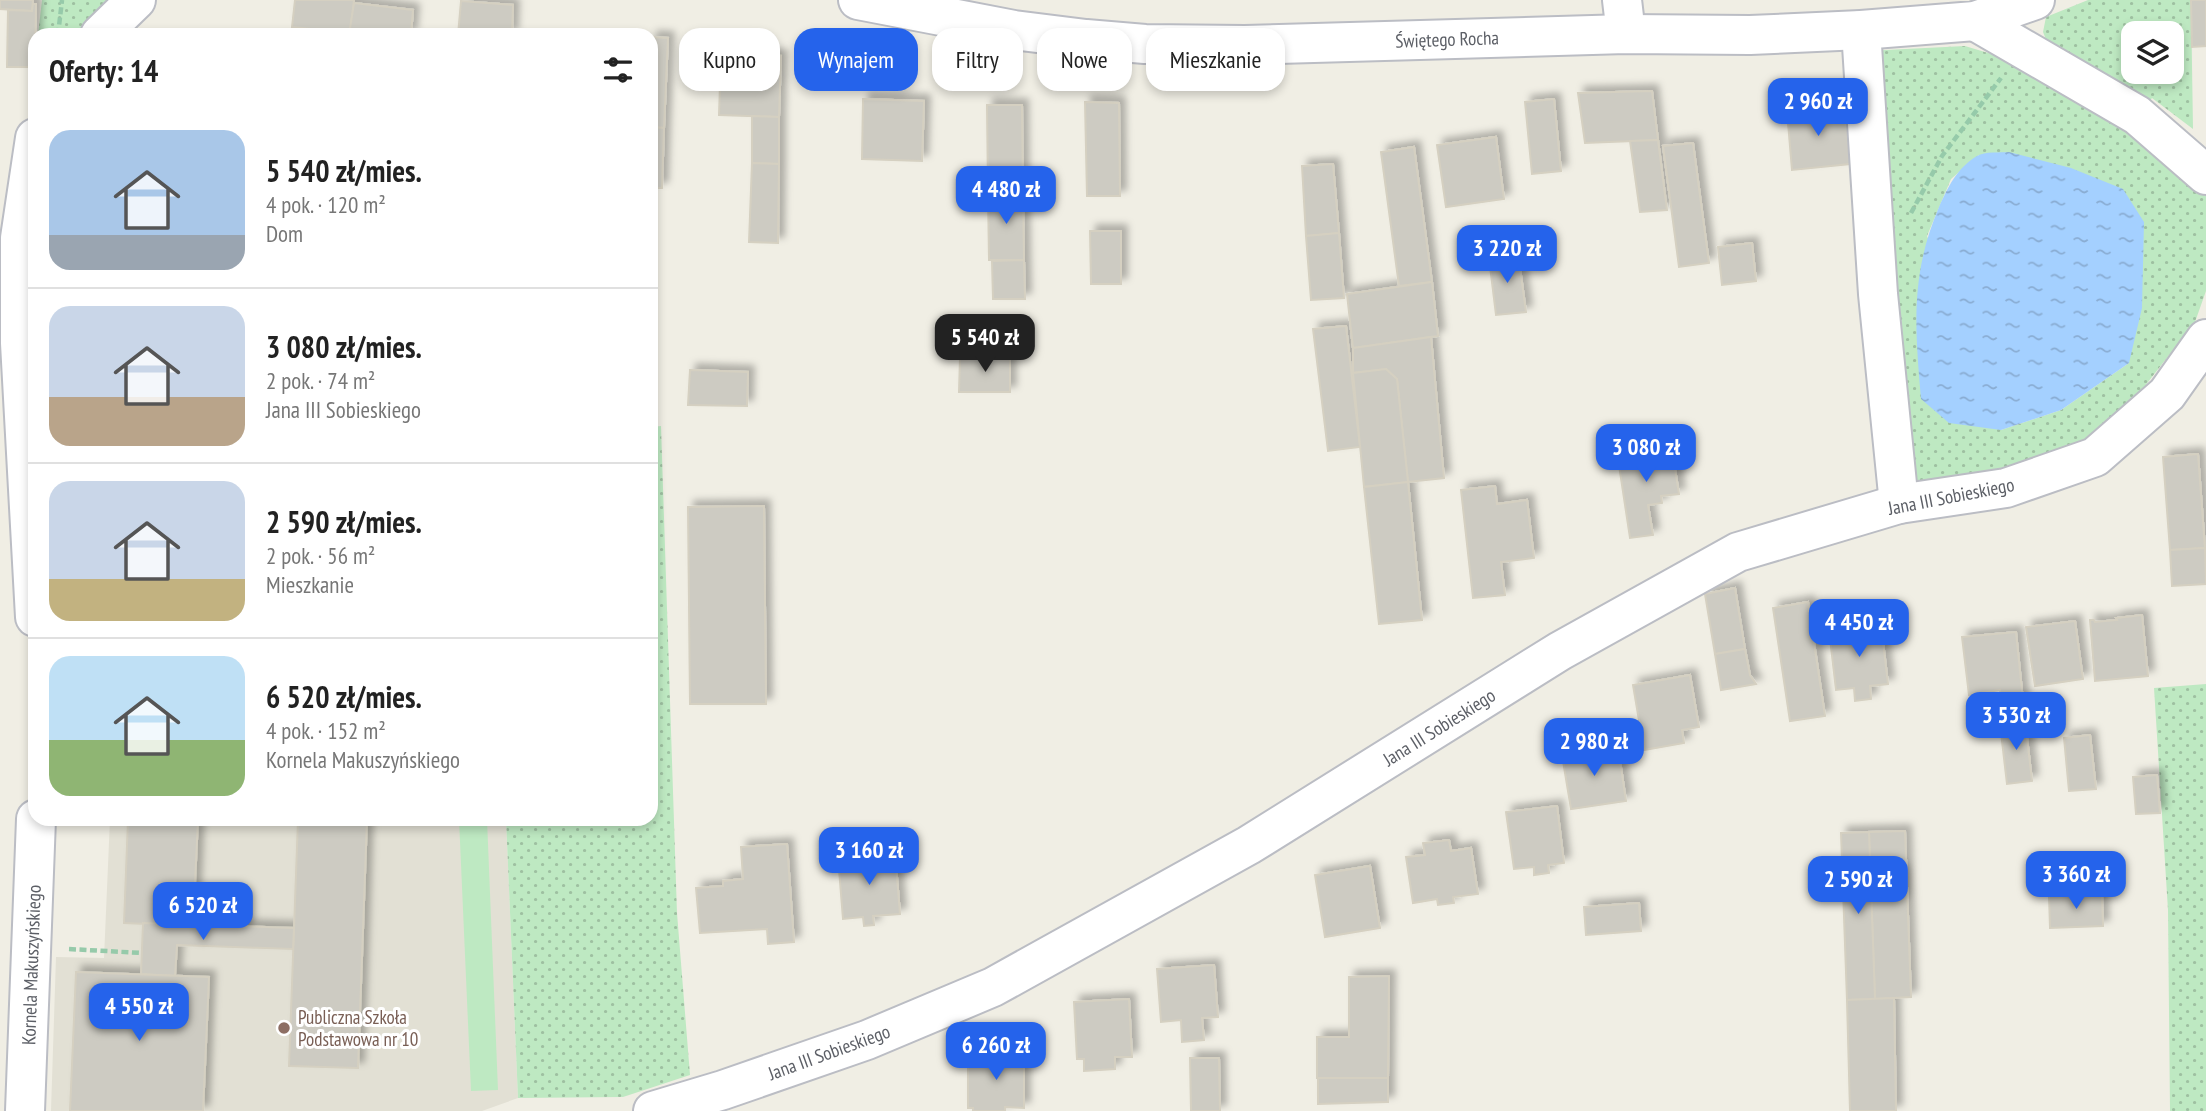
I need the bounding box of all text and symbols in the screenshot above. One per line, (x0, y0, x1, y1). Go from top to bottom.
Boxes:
map controls (2121, 21, 2184, 84)
button: layers (2121, 21, 2184, 84)
street label: Świętego Rocha (1395, 25, 1499, 53)
chip: Kupno (679, 28, 780, 91)
chip: Wynajem (794, 28, 918, 91)
chip: Filtry (932, 28, 1023, 91)
chip: Nowe (1037, 28, 1132, 91)
chip: Mieszkanie (1146, 28, 1285, 91)
text: Oferty: 14 (49, 51, 158, 90)
icon: filters (599, 51, 637, 89)
pin: 2 960 zł (1746, 78, 1890, 138)
text: 2 960 zł (1784, 86, 1852, 115)
text: 5 540 zł/mies. (266, 151, 422, 190)
icon: home (105, 158, 189, 242)
pin: 4 480 zł (934, 166, 1078, 226)
text: 4 480 zł (972, 174, 1040, 203)
text: 4 pok. · 120 m² (266, 190, 386, 219)
text: Dom (266, 219, 303, 248)
pin: 3 220 zł (1435, 226, 1579, 285)
text: 3 220 zł (1473, 233, 1541, 262)
pin: 5 540 zł (913, 314, 1057, 374)
text: 5 540 zł (951, 322, 1019, 351)
text: 3 080 zł/mies. (266, 327, 422, 366)
icon: home (105, 334, 189, 418)
text: 2 pok. · 74 m² (266, 366, 375, 395)
text: Jana III Sobieskiego (266, 395, 421, 424)
pin: 3 080 zł (1574, 424, 1718, 484)
text: 3 080 zł (1612, 432, 1680, 461)
street label: Jana III Sobieskiego (1885, 472, 2016, 520)
text: 2 590 zł/mies. (266, 502, 422, 541)
icon: home (105, 509, 189, 593)
text: 2 pok. · 56 m² (266, 541, 375, 570)
text: Mieszkanie (266, 570, 354, 599)
pin: 4 450 zł (1787, 600, 1931, 659)
text: 4 450 zł (1825, 607, 1893, 636)
text: 6 520 zł/mies. (266, 677, 422, 716)
street label: Jana III Sobieskiego (1377, 683, 1500, 772)
icon: home (105, 684, 189, 768)
pin: 3 530 zł (1944, 692, 2088, 752)
text: 3 530 zł (1982, 700, 2050, 729)
text: 4 pok. · 152 m² (266, 716, 386, 745)
pin: 2 980 zł (1522, 718, 1666, 778)
text: 2 980 zł (1560, 726, 1628, 755)
text: Kornela Makuszyńskiego (266, 745, 460, 774)
pin: 3 160 zł (797, 828, 941, 887)
text: 3 160 zł (835, 835, 903, 864)
pin: 3 360 zł (2004, 852, 2148, 911)
pin: 2 590 zł (1786, 856, 1930, 916)
text: 3 360 zł (2042, 859, 2110, 888)
text: 2 590 zł (1824, 864, 1892, 893)
pin: 6 520 zł (131, 883, 275, 942)
street label: Kornela Makuszyńskiego (16, 884, 46, 1046)
text: 6 520 zł (169, 890, 237, 919)
pin: 4 550 zł (67, 984, 211, 1043)
text: 4 550 zł (105, 991, 173, 1020)
place label: Publiczna Szkoła Podstawowa nr 10 (298, 1005, 418, 1051)
street label: Jana III Sobieskiego (764, 1019, 893, 1086)
marker: Publiczna Szkoła Podstawowa nr 10 (276, 1020, 292, 1036)
pin: 6 260 zł (924, 1023, 1068, 1082)
text: 6 260 zł (962, 1030, 1030, 1059)

